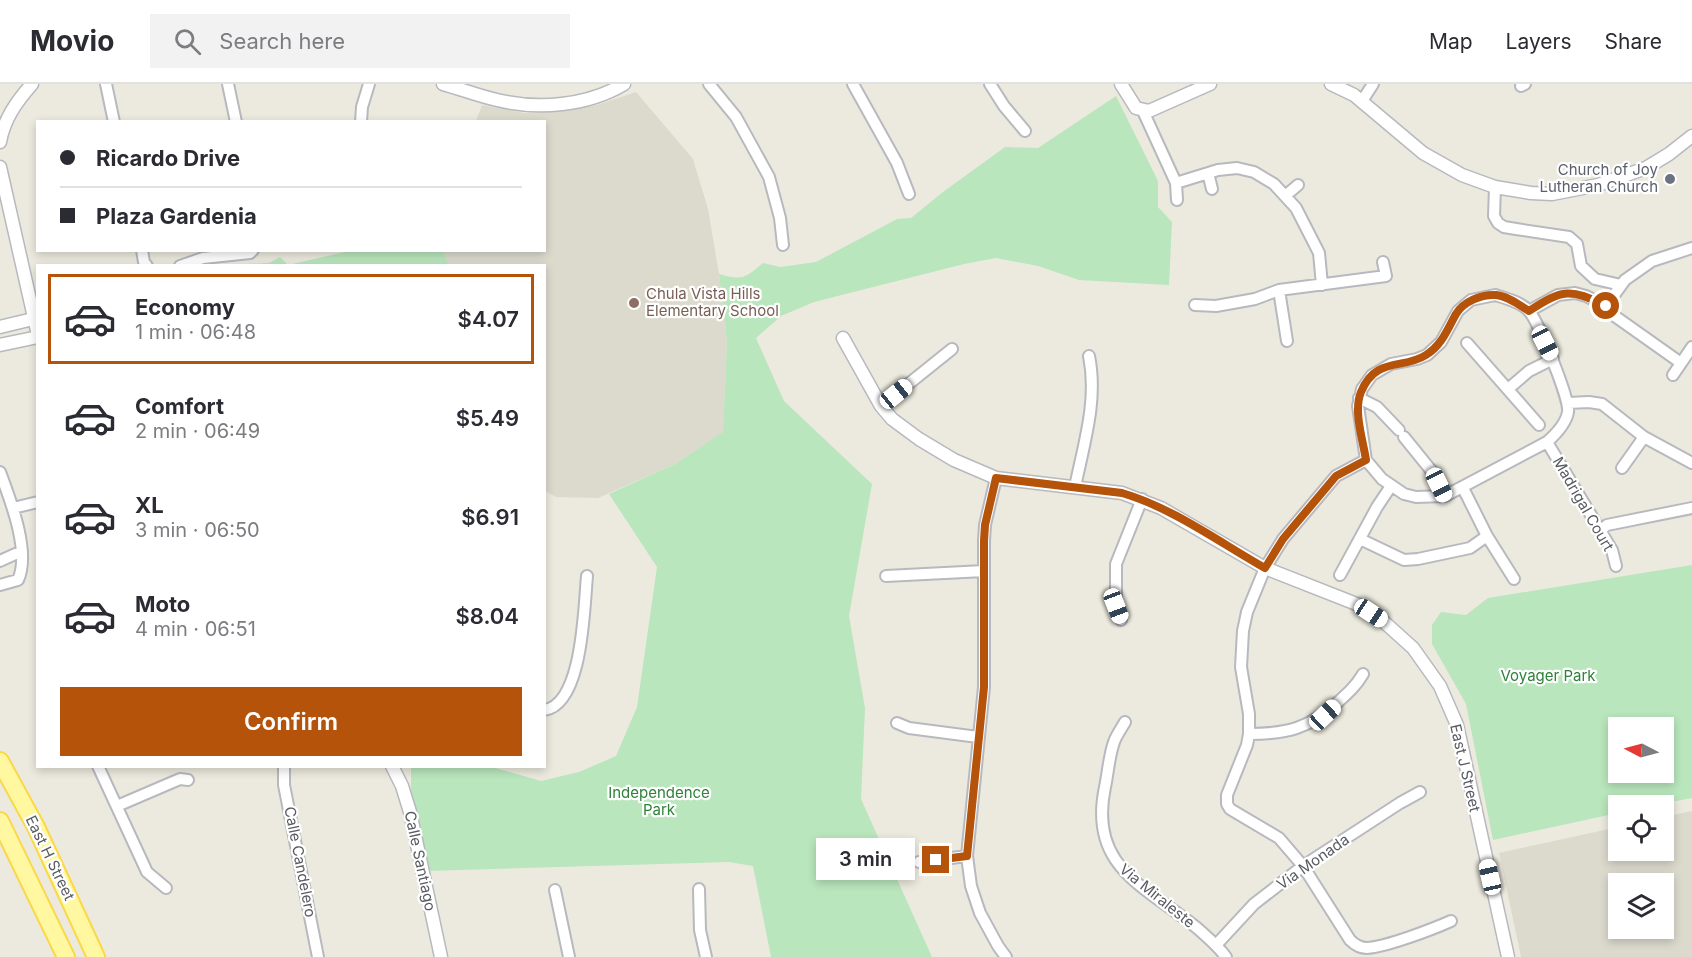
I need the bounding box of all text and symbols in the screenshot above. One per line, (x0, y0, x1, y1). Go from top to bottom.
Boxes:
search box (150, 14, 570, 68)
text: Movio (30, 24, 114, 58)
icon: search (171, 25, 204, 58)
text: Search here (219, 28, 345, 54)
text: Map (1429, 29, 1473, 54)
text: Layers (1506, 29, 1572, 54)
text: Share (1605, 29, 1662, 54)
text: Ricardo Drive (96, 145, 240, 171)
place label: Church of Joy Lutheran Church (1539, 160, 1659, 196)
marker: Church of Joy Lutheran Church (1663, 172, 1677, 186)
text: Plaza Gardenia (96, 203, 257, 229)
place label: Chula Vista Hills Elementary School (646, 284, 779, 320)
icon: car (63, 292, 117, 346)
route start (1592, 292, 1619, 319)
text: Economy (135, 294, 235, 320)
marker: Chula Vista Hills Elementary School (627, 296, 641, 310)
text: $4.07 (458, 306, 519, 332)
text: 1 min · 06:48 (135, 320, 256, 344)
car (1529, 323, 1561, 363)
car (876, 376, 916, 412)
icon: car (63, 391, 117, 445)
text: Comfort (135, 393, 224, 419)
text: $5.49 (456, 405, 519, 431)
text: 2 min · 06:49 (135, 419, 260, 443)
street label: Madrigal Court (1549, 453, 1618, 554)
car (1423, 465, 1455, 505)
icon: car (63, 490, 117, 544)
text: XL (135, 492, 164, 518)
text: $6.91 (461, 504, 519, 530)
text: 3 min · 06:50 (135, 518, 260, 542)
car (1101, 586, 1131, 626)
icon: car (63, 589, 117, 643)
text: Moto (135, 591, 190, 617)
car (1351, 596, 1391, 630)
text: $8.04 (456, 603, 519, 629)
text: 4 min · 06:51 (135, 617, 256, 641)
park label: Voyager Park (1501, 666, 1596, 685)
button: Confirm (60, 687, 522, 756)
car (1306, 696, 1344, 734)
north arrow (1608, 717, 1674, 783)
map controls (1608, 717, 1674, 939)
street label: East J Street (1446, 722, 1485, 814)
park label: Independence Park (608, 783, 710, 819)
button: locate (1608, 795, 1674, 861)
street label: Calle Candelero (280, 805, 321, 919)
street label: Calle Santiago (401, 809, 440, 913)
street label: East H Street (22, 812, 79, 903)
street label: Via Monada (1273, 830, 1353, 893)
callout: 3 min (816, 839, 915, 881)
route end (922, 846, 949, 873)
text: 3 min (839, 847, 892, 871)
car (1477, 857, 1503, 897)
street label: Via Miraleste (1116, 859, 1199, 932)
button: layers (1608, 873, 1674, 939)

